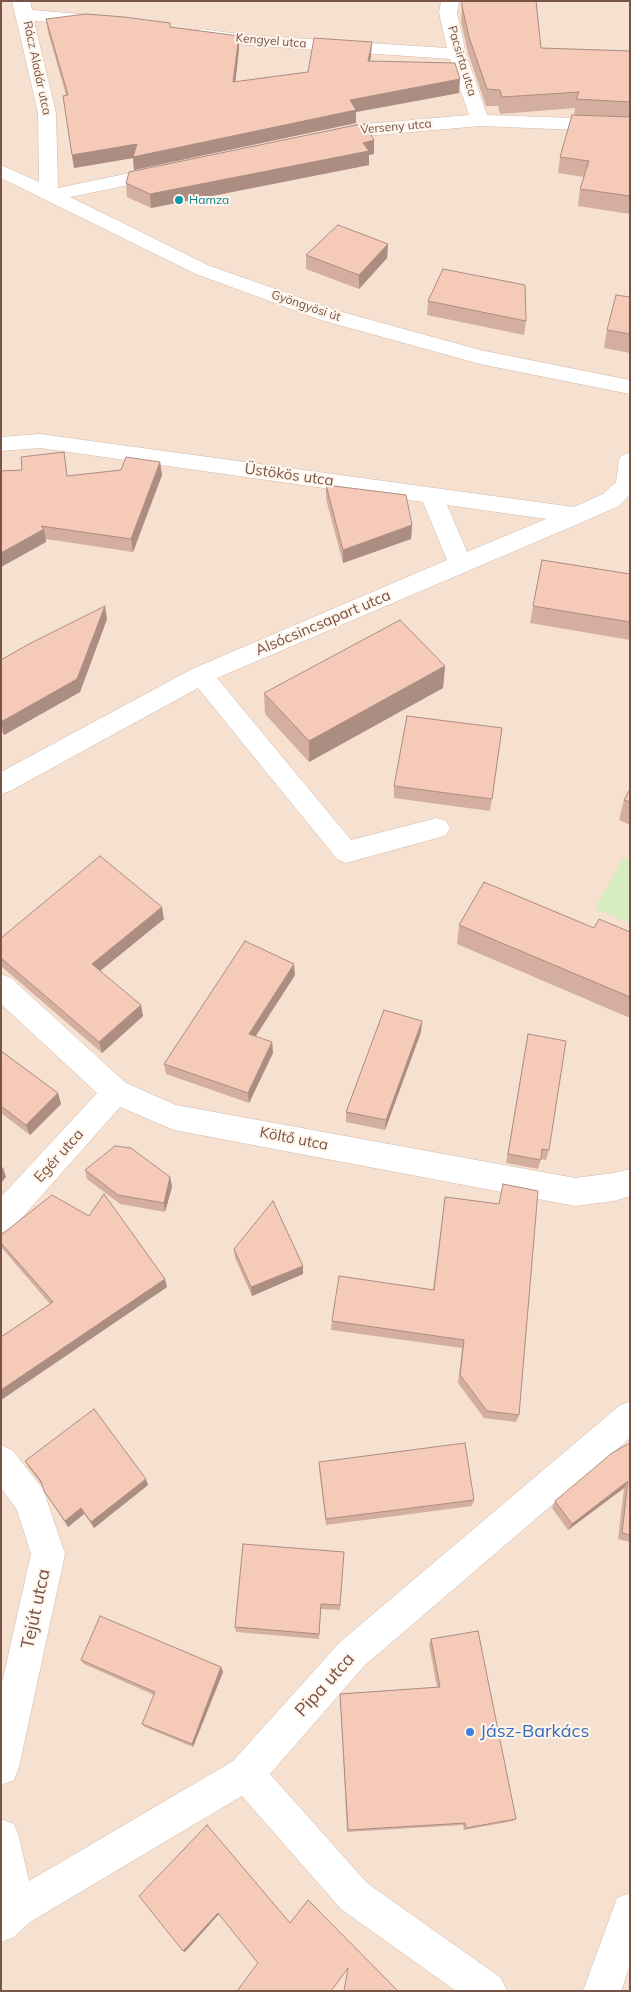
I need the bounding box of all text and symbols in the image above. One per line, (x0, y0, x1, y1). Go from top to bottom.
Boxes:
street label: Rácz Aladár utca (20, 20, 54, 116)
street label: Pacsirta utca (444, 24, 480, 98)
street label: Kengyel utca (235, 31, 307, 51)
street label: Verseny utca (360, 117, 432, 137)
place label: Hamza (189, 193, 229, 207)
marker: Hamza (173, 194, 185, 206)
street label: Gyöngyösi út (269, 287, 343, 325)
street label: Üstökös utca (243, 460, 335, 490)
street label: Alsócsincsapart utca (253, 586, 393, 660)
street label: Költő utca (258, 1124, 330, 1154)
street label: Egér utca (30, 1126, 88, 1186)
street label: Tejút utca (17, 1567, 55, 1651)
street label: Pipa utca (291, 1649, 359, 1721)
place label: Jász-Barkács (480, 1721, 589, 1743)
marker: Jász-Barkács (464, 1726, 476, 1738)

